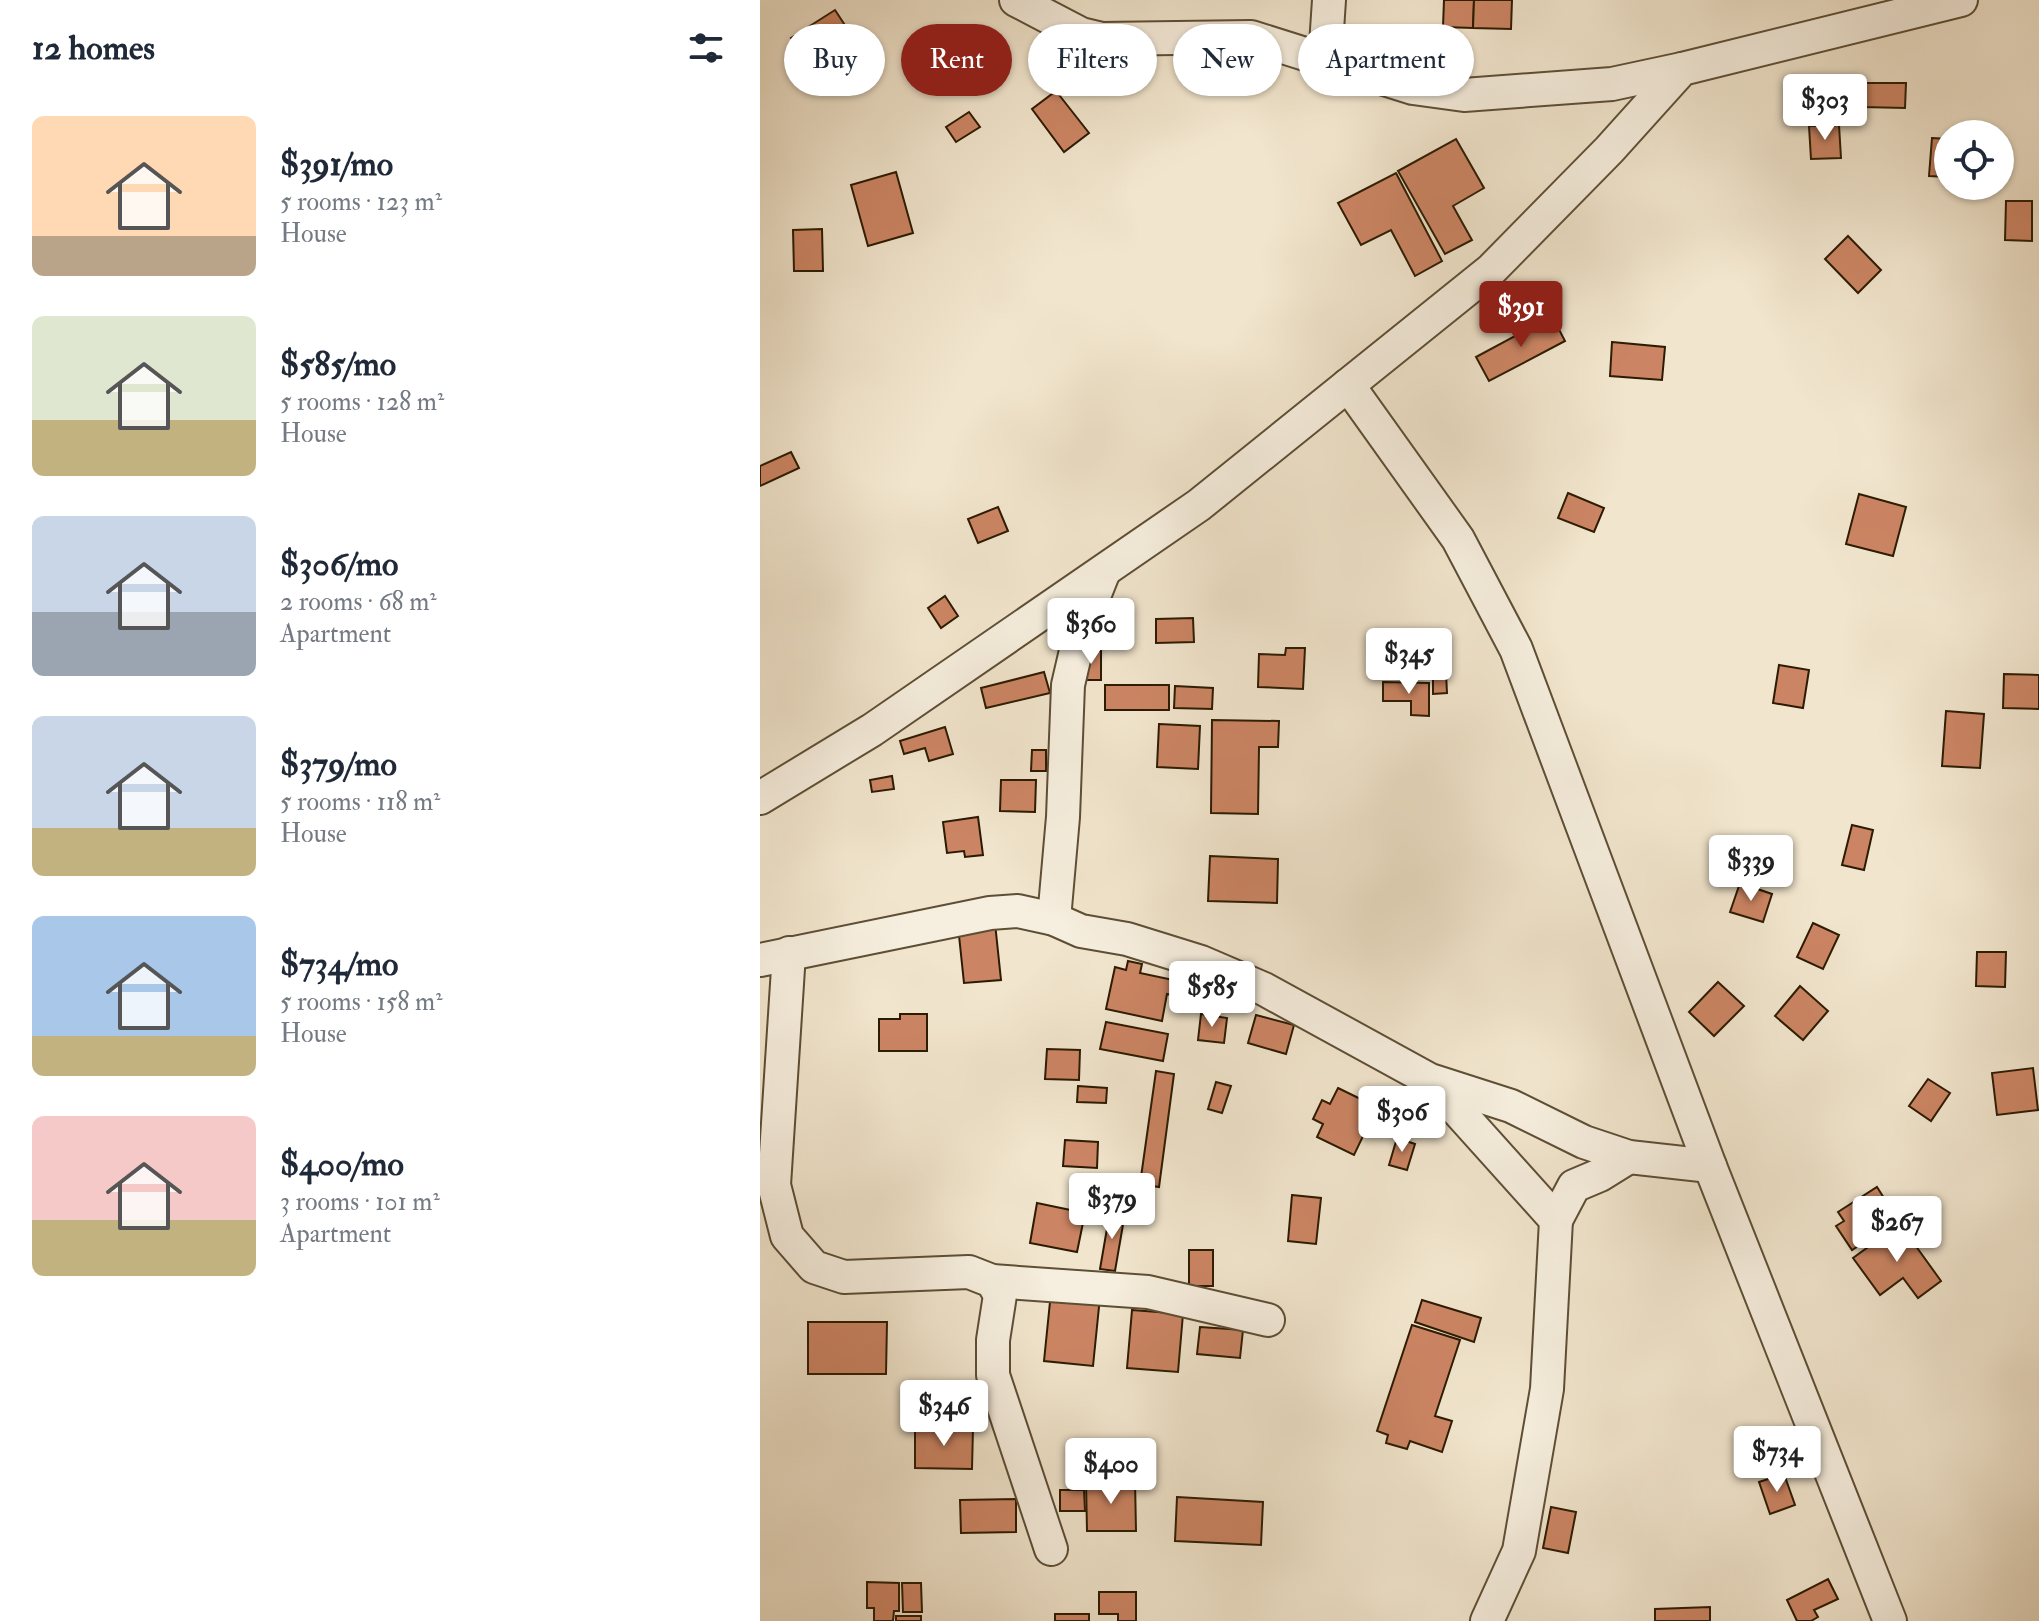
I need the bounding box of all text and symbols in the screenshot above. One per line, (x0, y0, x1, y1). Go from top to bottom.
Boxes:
chip: Buy (784, 24, 885, 96)
chip: Rent (901, 24, 1012, 96)
chip: Filters (1028, 24, 1157, 96)
chip: New (1173, 24, 1282, 96)
chip: Apartment (1298, 24, 1474, 96)
icon: filters (684, 26, 728, 70)
text: 12 homes (32, 27, 155, 70)
pin: $303 (1778, 74, 1872, 142)
text: $303 (1801, 84, 1849, 116)
map controls (1934, 120, 2014, 200)
button: locate (1934, 120, 2014, 200)
text: $391/mo (280, 143, 393, 186)
icon: home (96, 148, 192, 244)
text: 5 rooms · 123 m² (280, 186, 442, 218)
text: House (280, 218, 347, 250)
pin: $391 (1474, 281, 1568, 349)
text: $391 (1497, 291, 1545, 323)
text: $585/mo (280, 343, 396, 386)
icon: home (96, 348, 192, 444)
text: 5 rooms · 128 m² (280, 386, 444, 418)
text: House (280, 418, 347, 450)
text: $306/mo (280, 543, 398, 586)
icon: home (96, 548, 192, 644)
text: 2 rooms · 68 m² (280, 586, 437, 618)
pin: $360 (1044, 598, 1138, 666)
text: $360 (1065, 608, 1117, 640)
text: Apartment (280, 618, 391, 650)
pin: $345 (1362, 628, 1456, 696)
text: $345 (1384, 638, 1434, 670)
text: $379/mo (280, 743, 397, 786)
icon: home (96, 748, 192, 844)
text: 5 rooms · 118 m² (280, 786, 440, 818)
text: House (280, 818, 347, 850)
pin: $339 (1704, 835, 1798, 903)
text: $339 (1727, 845, 1775, 877)
text: $734/mo (280, 943, 398, 986)
icon: home (96, 948, 192, 1044)
pin: $585 (1165, 961, 1259, 1029)
text: $585 (1187, 971, 1237, 1003)
text: 5 rooms · 158 m² (280, 986, 442, 1018)
text: House (280, 1018, 347, 1050)
pin: $306 (1355, 1086, 1449, 1154)
text: $306 (1376, 1096, 1428, 1128)
text: $400/mo (280, 1143, 404, 1186)
icon: home (96, 1148, 192, 1244)
pin: $379 (1065, 1173, 1159, 1241)
text: $379 (1087, 1183, 1137, 1215)
text: 3 rooms · 101 m² (280, 1186, 440, 1218)
pin: $267 (1850, 1196, 1944, 1264)
text: $267 (1871, 1206, 1923, 1238)
text: Apartment (280, 1218, 391, 1250)
pin: $346 (897, 1380, 991, 1448)
text: $346 (918, 1390, 970, 1422)
pin: $734 (1730, 1426, 1824, 1494)
text: $734 (1752, 1436, 1802, 1468)
pin: $400 (1064, 1438, 1158, 1506)
text: $400 (1083, 1448, 1139, 1480)

